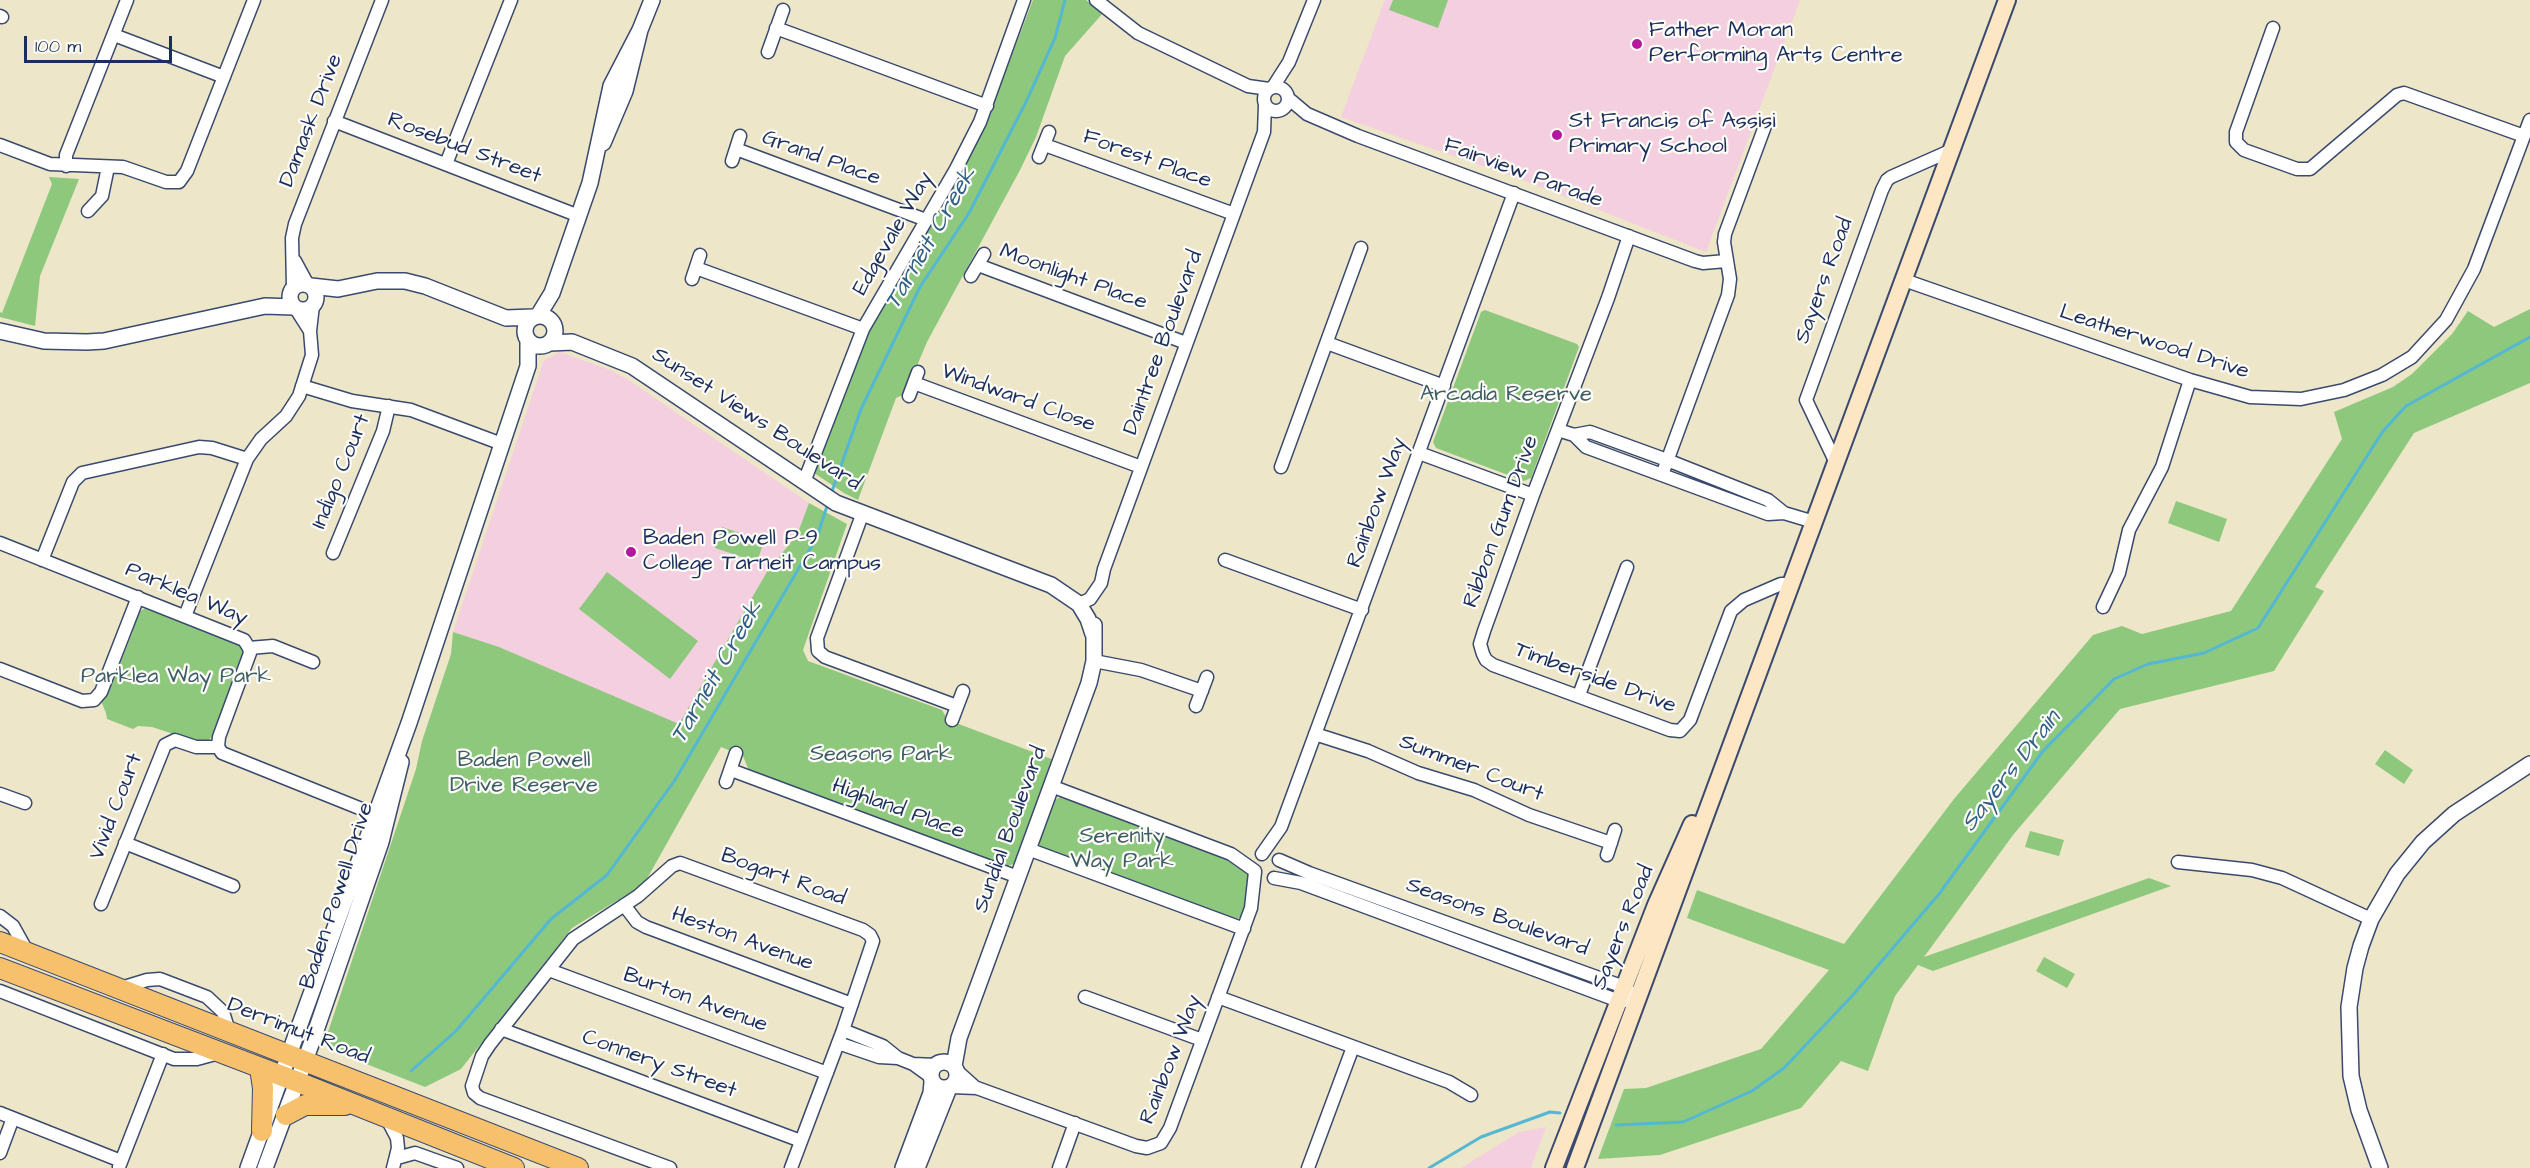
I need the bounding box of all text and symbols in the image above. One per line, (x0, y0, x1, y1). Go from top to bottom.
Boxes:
place label: Father Moran Performing Arts Centre (1649, 18, 1903, 70)
scale bar (27, 24, 176, 62)
text: 100 m (35, 34, 81, 59)
marker: Father Moran Performing Arts Centre (1630, 37, 1644, 51)
street label: Damask Drive (275, 51, 349, 191)
street label: Rosebud Street (383, 108, 545, 190)
place label: St Francis of Assisi Primary School (1569, 109, 1776, 160)
street label: Grand Place (758, 125, 884, 193)
street label: Forest Place (1079, 125, 1215, 195)
marker: St Francis of Assisi Primary School (1550, 128, 1564, 142)
street label: Fairview Parade (1440, 133, 1606, 215)
water label: Tarneit Creek (880, 163, 984, 315)
street label: Edgevale Way (848, 168, 940, 300)
street label: Sayers Road (1790, 215, 1860, 347)
street label: Moonlight Place (996, 239, 1150, 317)
street label: Daintree Boulevard (1118, 247, 1210, 439)
street label: Leatherwood Drive (2056, 300, 2252, 386)
street label: Sunset Views Boulevard (646, 342, 866, 498)
street label: Windward Close (937, 359, 1099, 439)
park label: Arcadia Reserve (1420, 382, 1592, 408)
street label: Indigo Court (307, 411, 377, 533)
street label: Ribbon Gum Drive (1459, 432, 1545, 612)
street label: Rainbow Way (1342, 434, 1414, 572)
place label: Baden Powell P-9 College Tarneit Campus (643, 526, 881, 578)
marker: Baden Powell P-9 College Tarneit Campus (624, 545, 638, 559)
street label: Parklea Way (121, 557, 251, 633)
water label: Tarneit Creek (666, 597, 770, 749)
street label: Timberside Drive (1511, 638, 1679, 720)
park label: Parklea Way Park (81, 664, 271, 690)
water label: Sayers Drain (1956, 706, 2068, 838)
street label: Summer Court (1395, 729, 1547, 809)
park label: Seasons Park (810, 742, 952, 768)
street label: Sundial Boulevard (969, 743, 1053, 917)
park label: Baden Powell Drive Reserve (450, 748, 598, 800)
street label: Vivid Court (85, 750, 149, 864)
street label: Highland Place (828, 774, 968, 846)
street label: Baden Powell Drive (295, 799, 381, 993)
park label: Serenity Way Park (1070, 824, 1174, 876)
street label: Bogart Road (717, 843, 849, 913)
street label: Sayers Road (1587, 862, 1661, 994)
street label: Seasons Boulevard (1402, 873, 1592, 963)
street label: Heston Avenue (668, 902, 816, 978)
street label: Burton Avenue (619, 963, 771, 1039)
street label: Rainbow Way (1135, 992, 1209, 1128)
street label: Derrimut Road (223, 993, 373, 1071)
street label: Connery Street (578, 1025, 740, 1105)

